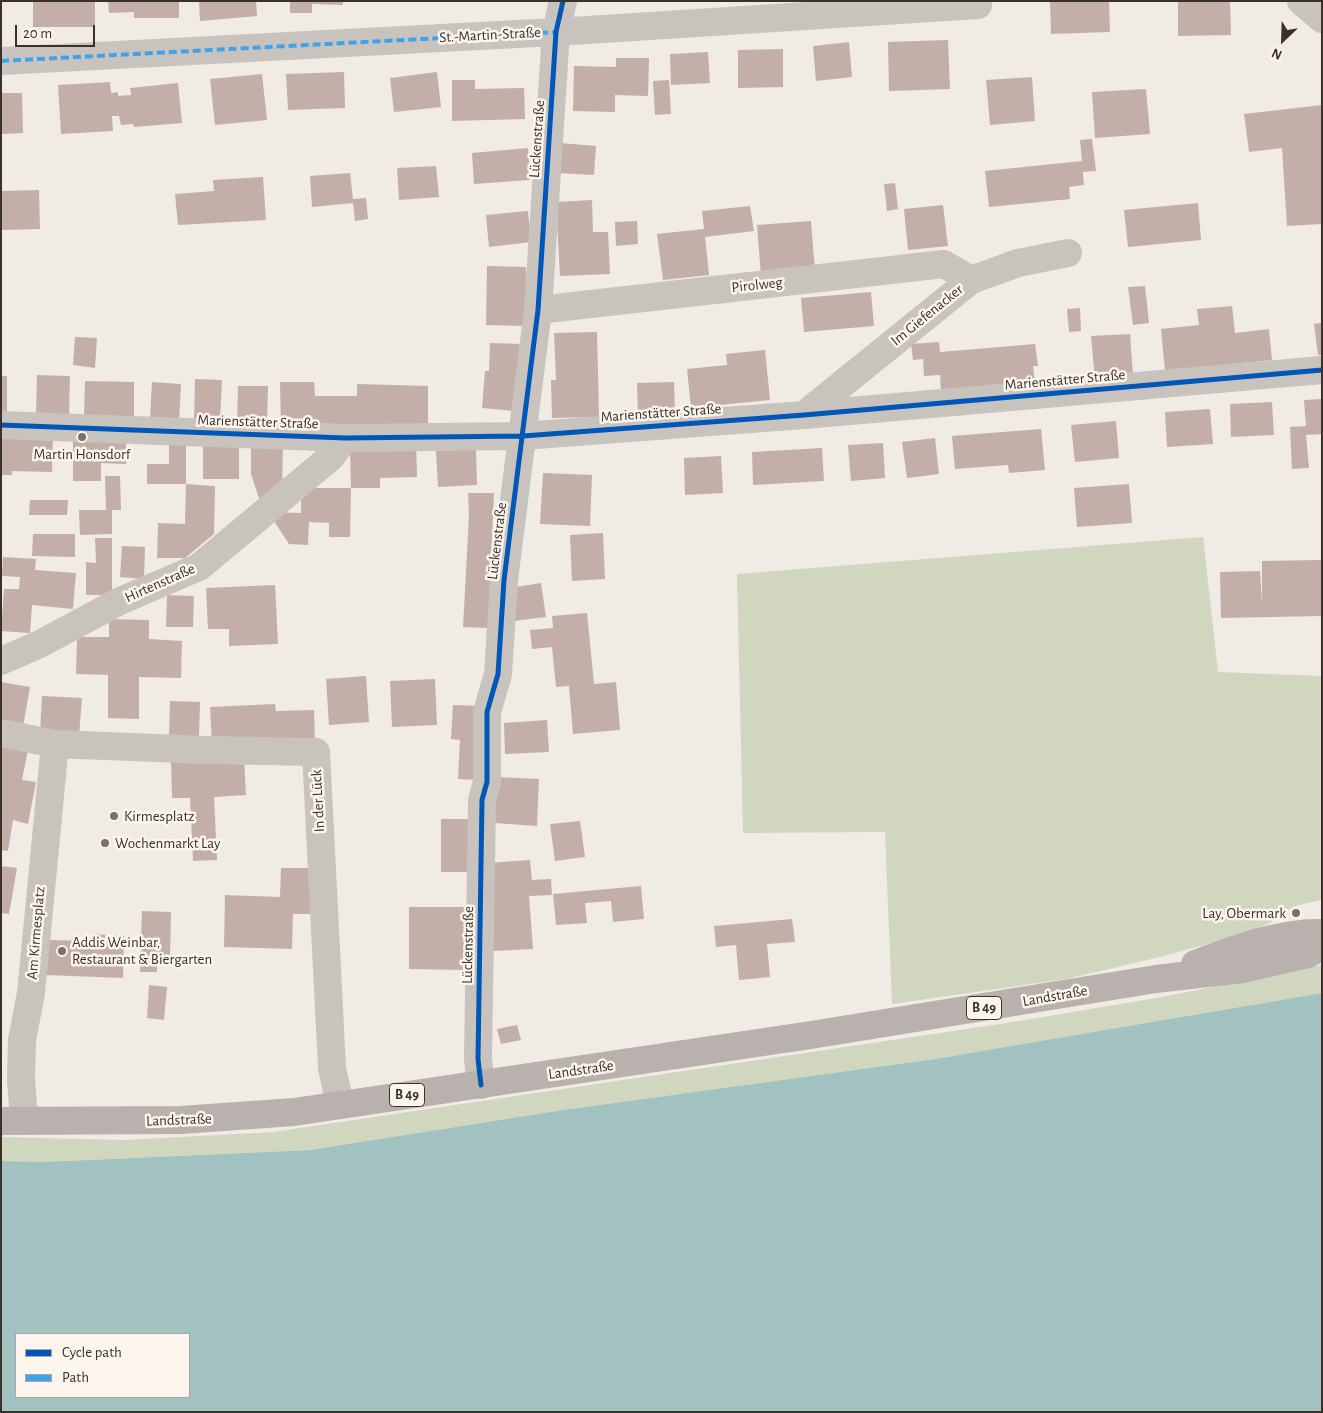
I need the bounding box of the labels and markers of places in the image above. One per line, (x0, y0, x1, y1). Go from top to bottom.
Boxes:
marker: Martin Honsdorf (76, 431, 88, 443)
place label: Martin Honsdorf (34, 445, 130, 463)
place label: Kirmesplatz (124, 807, 194, 825)
marker: Kirmesplatz (108, 810, 120, 822)
place label: Wochenmarkt Lay (115, 834, 220, 852)
marker: Wochenmarkt Lay (99, 837, 111, 849)
place label: Lay, Obermark (1202, 904, 1286, 922)
marker: Lay, Obermark (1290, 907, 1302, 919)
place label: Addis Weinbar, Restaurant & Biergarten (72, 933, 212, 968)
marker: Addis Weinbar, Restaurant & Biergarten (56, 945, 68, 957)

